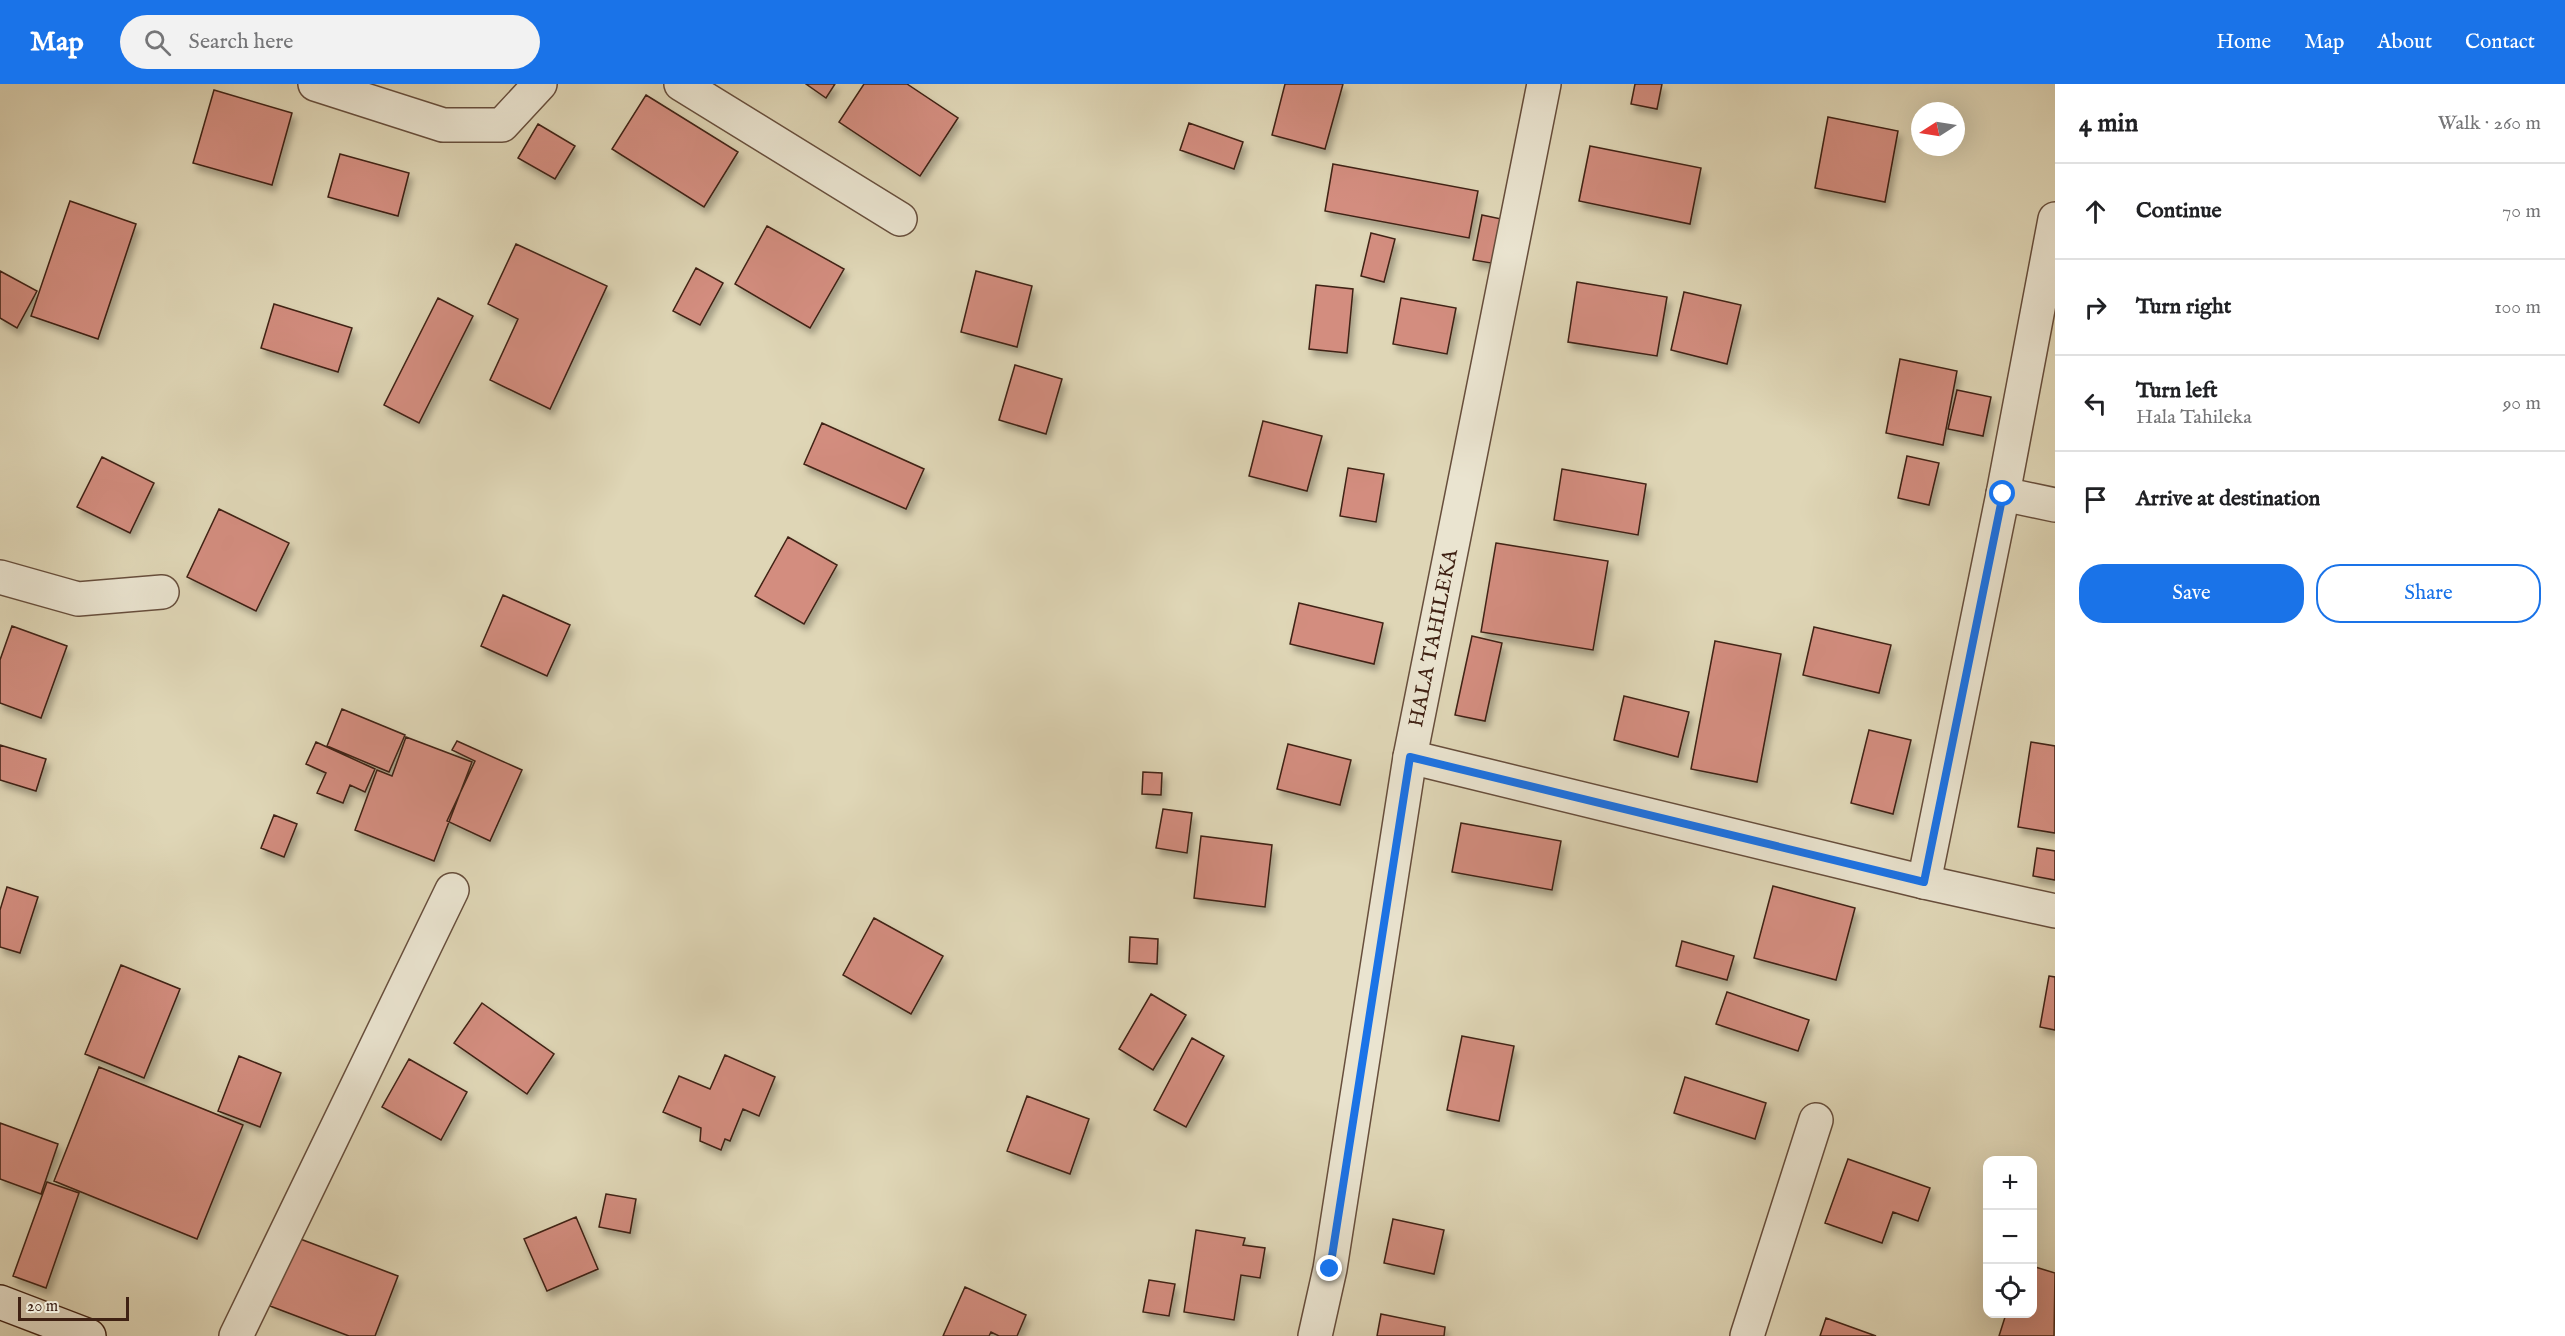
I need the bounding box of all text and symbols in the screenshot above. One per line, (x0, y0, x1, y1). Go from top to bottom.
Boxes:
search box (120, 15, 540, 69)
text: Map (30, 25, 84, 60)
icon: search (141, 26, 174, 59)
text: Search here (189, 28, 293, 56)
text: Home (2216, 29, 2271, 56)
text: Map (2304, 29, 2344, 56)
text: About (2377, 29, 2432, 56)
text: Contact (2465, 29, 2535, 56)
north arrow (1911, 102, 1965, 156)
text: 4 min (2079, 107, 2138, 140)
text: Walk · 260 m (2438, 111, 2541, 136)
icon: ahead (2079, 195, 2112, 228)
text: Continue (2136, 197, 2222, 225)
text: 70 m (2502, 199, 2541, 224)
icon: right (2079, 291, 2112, 324)
text: Turn right (2136, 293, 2231, 321)
text: 100 m (2494, 295, 2541, 320)
text: Turn left (2136, 377, 2218, 405)
icon: left (2079, 387, 2112, 420)
text: 90 m (2503, 391, 2541, 416)
text: Hala Tahileka (2136, 405, 2252, 430)
route start (1989, 480, 2015, 506)
icon: arrive (2079, 483, 2112, 516)
text: Arrive at destination (2136, 485, 2320, 513)
street label: HALA TAHILEKA (1403, 546, 1465, 730)
button: Save (2079, 564, 2304, 623)
button: Share (2316, 564, 2541, 623)
map controls (1983, 1156, 2037, 1318)
button: + (1983, 1156, 2037, 1210)
button: − (1983, 1210, 2037, 1264)
route end (1316, 1255, 1342, 1281)
button: locate (1983, 1264, 2037, 1318)
scale bar (18, 1294, 129, 1322)
text: 20 m (27, 1297, 58, 1317)

